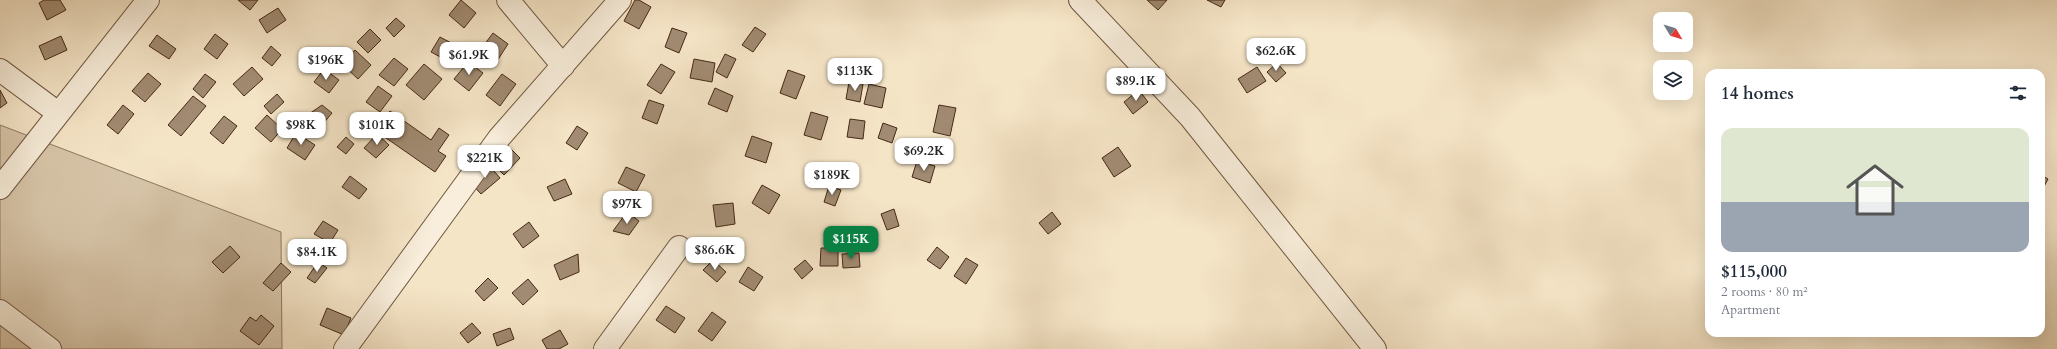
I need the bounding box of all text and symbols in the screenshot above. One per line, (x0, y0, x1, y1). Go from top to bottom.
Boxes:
north arrow (1653, 12, 1693, 52)
map controls (1653, 12, 1693, 100)
pin: $62.6K (1243, 38, 1309, 72)
pin: $61.9K (436, 42, 502, 76)
text: $62.6K (1256, 42, 1296, 60)
text: $61.9K (449, 46, 489, 64)
pin: $196K (298, 47, 354, 81)
text: $196K (307, 51, 345, 69)
pin: $113K (827, 58, 883, 92)
button: layers (1653, 60, 1693, 100)
text: $113K (836, 62, 874, 80)
pin: $89.1K (1103, 68, 1169, 102)
text: $89.1K (1116, 72, 1156, 90)
text: 14 homes (1721, 82, 1794, 105)
icon: filters (2007, 82, 2029, 104)
pin: $98K (277, 112, 325, 146)
pin: $101K (349, 112, 405, 146)
text: $98K (286, 116, 316, 134)
text: $101K (358, 116, 396, 134)
pin: $69.2K (891, 138, 957, 172)
text: $69.2K (904, 142, 944, 160)
pin: $221K (457, 145, 513, 179)
text: $221K (466, 149, 504, 167)
icon: home (1839, 154, 1911, 226)
pin: $189K (804, 162, 860, 196)
text: $189K (813, 166, 851, 184)
pin: $97K (603, 191, 651, 225)
text: $97K (612, 195, 642, 213)
pin: $115K (823, 226, 879, 260)
text: $115K (832, 230, 870, 248)
pin: $86.6K (682, 237, 748, 271)
pin: $84.1K (284, 239, 350, 273)
text: $86.6K (695, 241, 735, 259)
text: $84.1K (297, 243, 337, 261)
text: $115,000 (1721, 260, 1787, 283)
text: 2 rooms · 80 m² (1721, 283, 1808, 301)
text: Apartment (1721, 301, 1780, 319)

